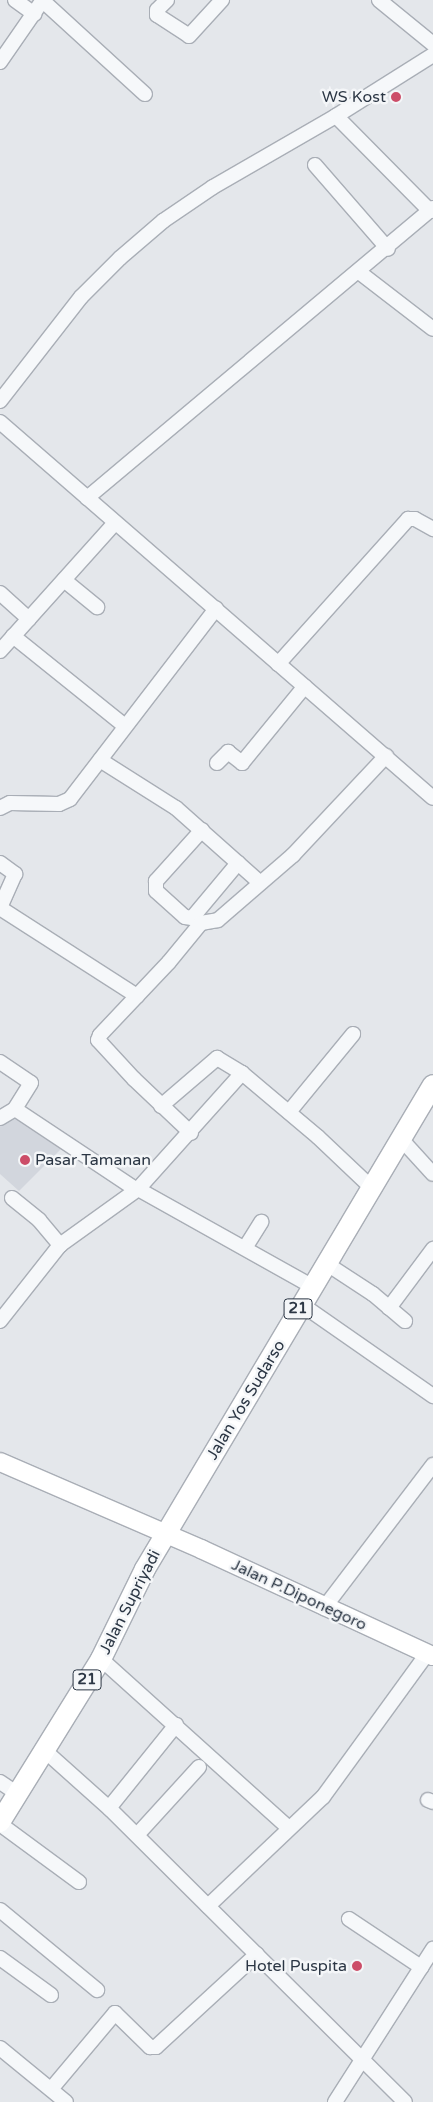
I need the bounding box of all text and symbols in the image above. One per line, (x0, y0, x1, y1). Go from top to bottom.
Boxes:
place label: WS Kost (322, 87, 386, 107)
marker: WS Kost (390, 91, 402, 103)
place label: Pasar Tamanan (35, 1150, 151, 1170)
marker: Pasar Tamanan (19, 1154, 31, 1166)
road number: 21 (283, 1296, 313, 1322)
street label: Jalan Yos Sudarso (203, 1337, 289, 1463)
street label: Jalan Supriyadi (95, 1547, 165, 1657)
street label: Jalan P.Diponegoro (228, 1555, 370, 1635)
road number: 21 (72, 1668, 102, 1692)
place label: Hotel Puspita (245, 1956, 347, 1976)
marker: Hotel Puspita (351, 1960, 363, 1972)

